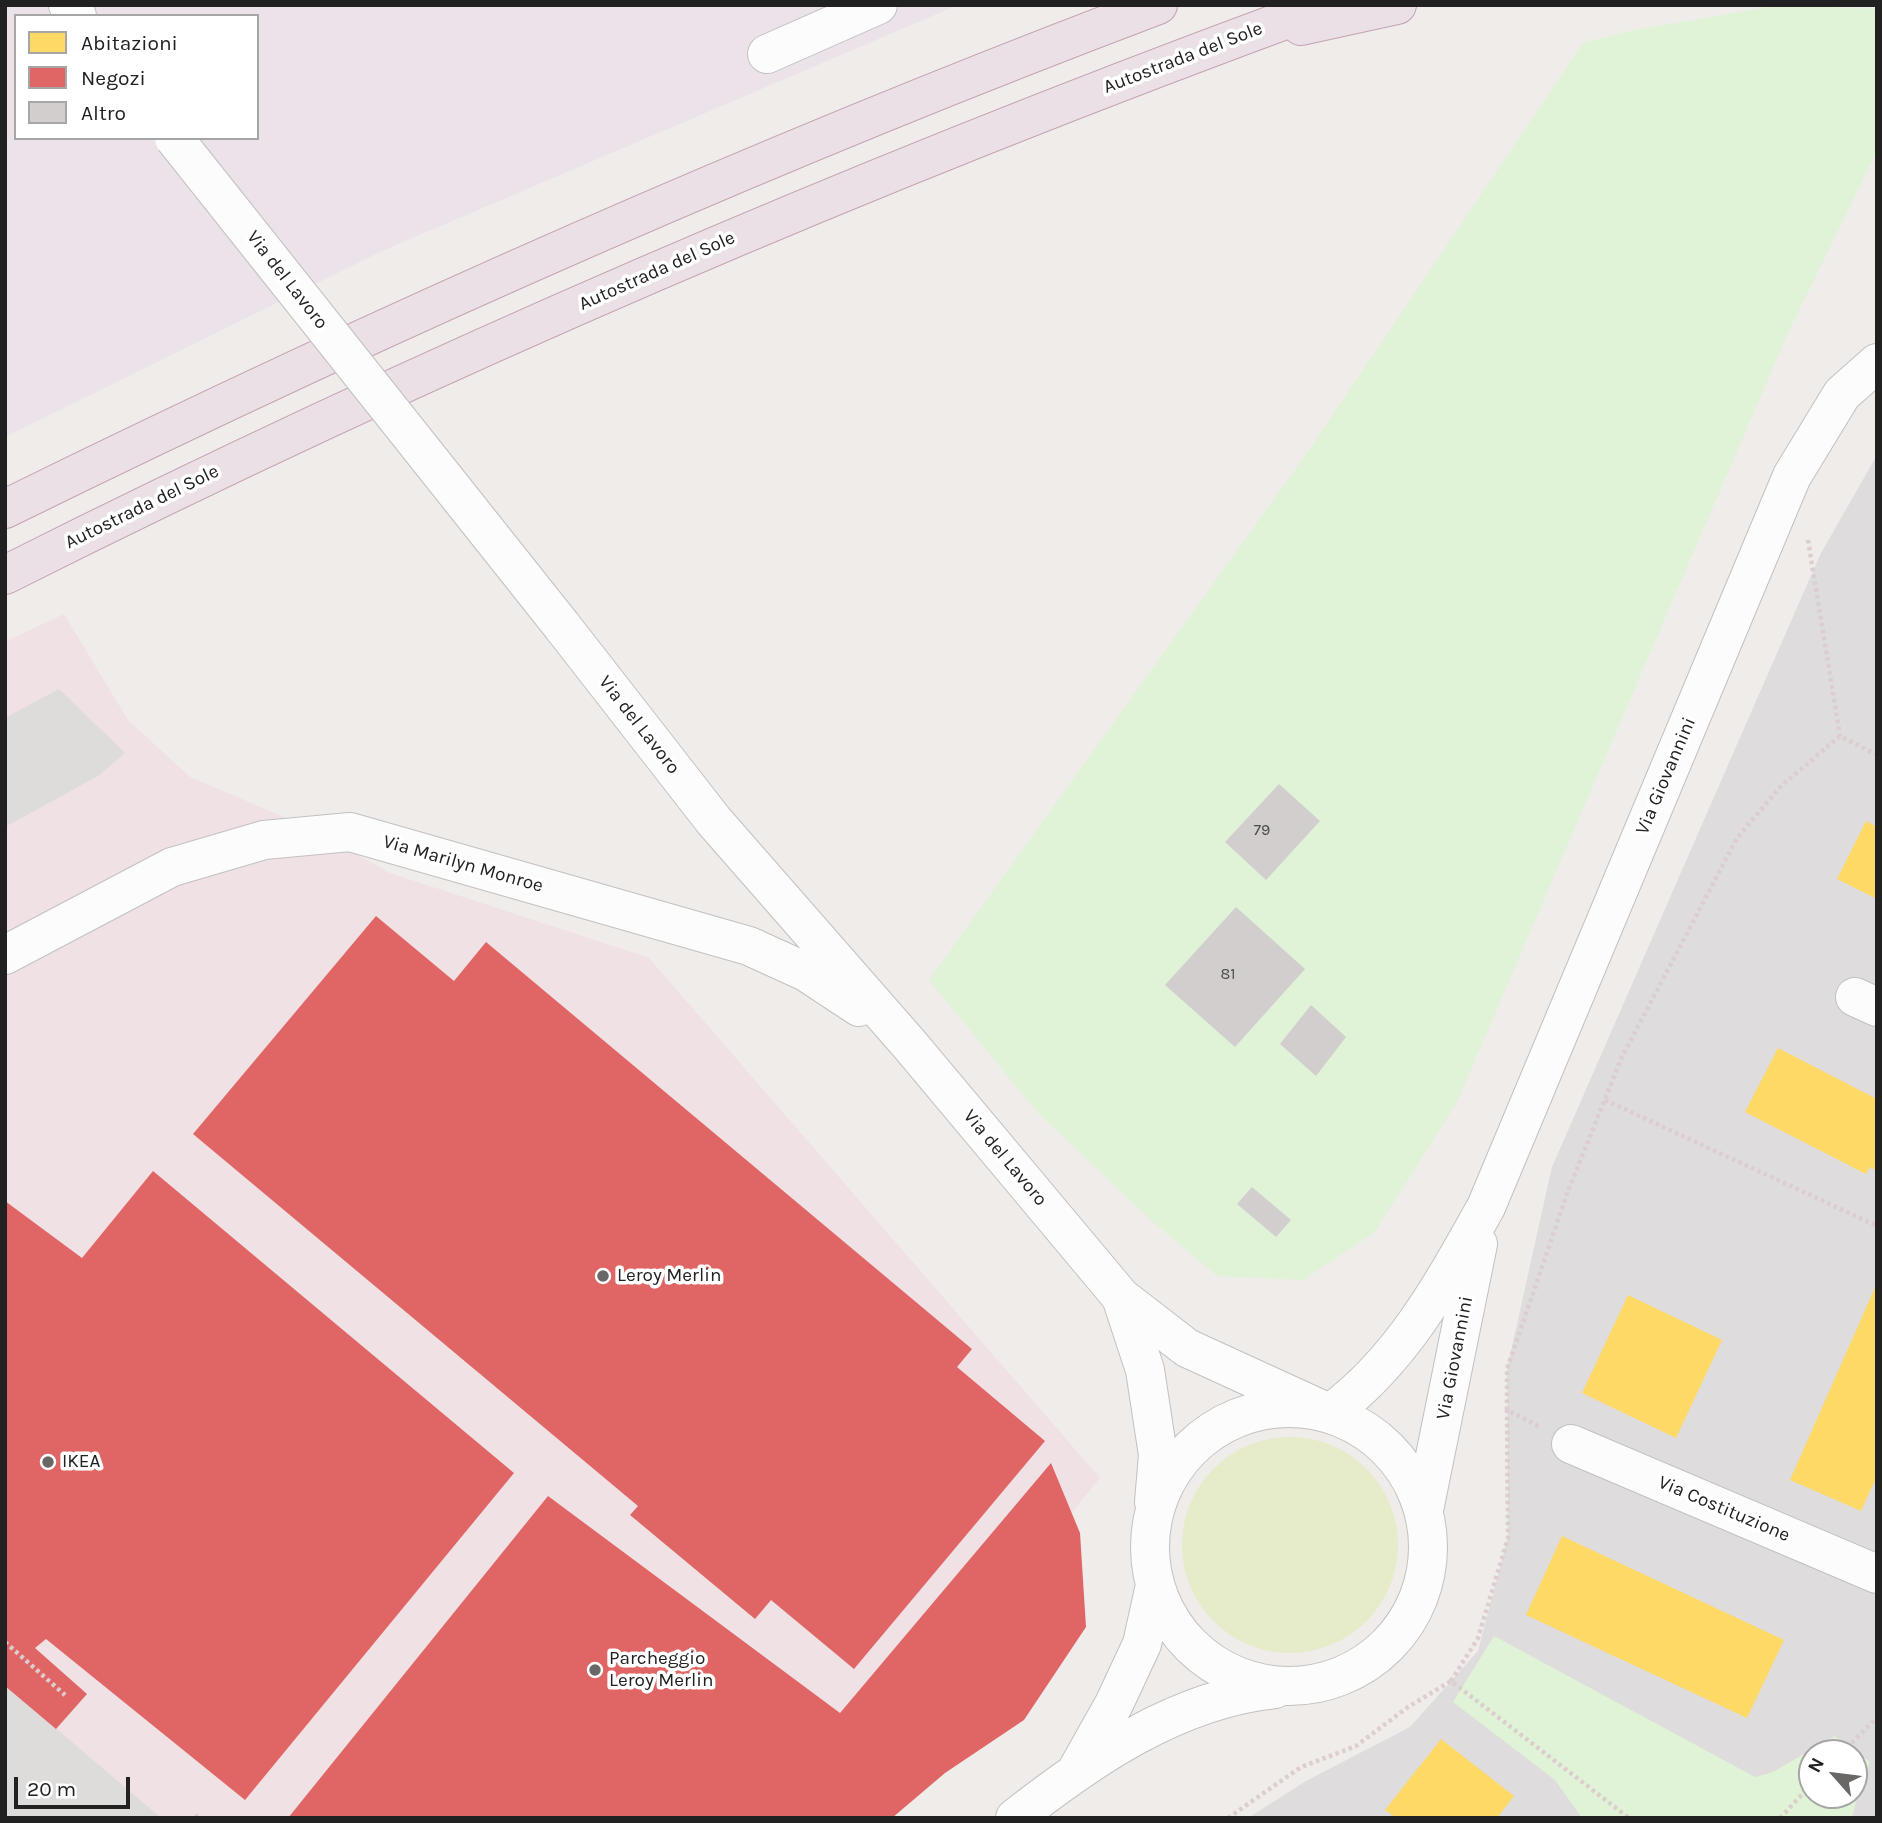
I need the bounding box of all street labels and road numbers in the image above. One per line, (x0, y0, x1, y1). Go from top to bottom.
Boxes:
street label: Autostrada del Sole (1100, 17, 1266, 99)
street label: Via del Lavoro (241, 226, 333, 334)
street label: Autostrada del Sole (575, 226, 739, 316)
street label: Autostrada del Sole (61, 460, 223, 554)
street label: Via del Lavoro (593, 671, 685, 779)
street label: Via Giovannini (1631, 714, 1701, 838)
street label: Via Marilyn Monroe (380, 830, 546, 898)
street label: Via del Lavoro (958, 1105, 1052, 1211)
street label: Via Giovannini (1432, 1294, 1478, 1422)
street label: Via Costituzione (1655, 1471, 1793, 1547)

